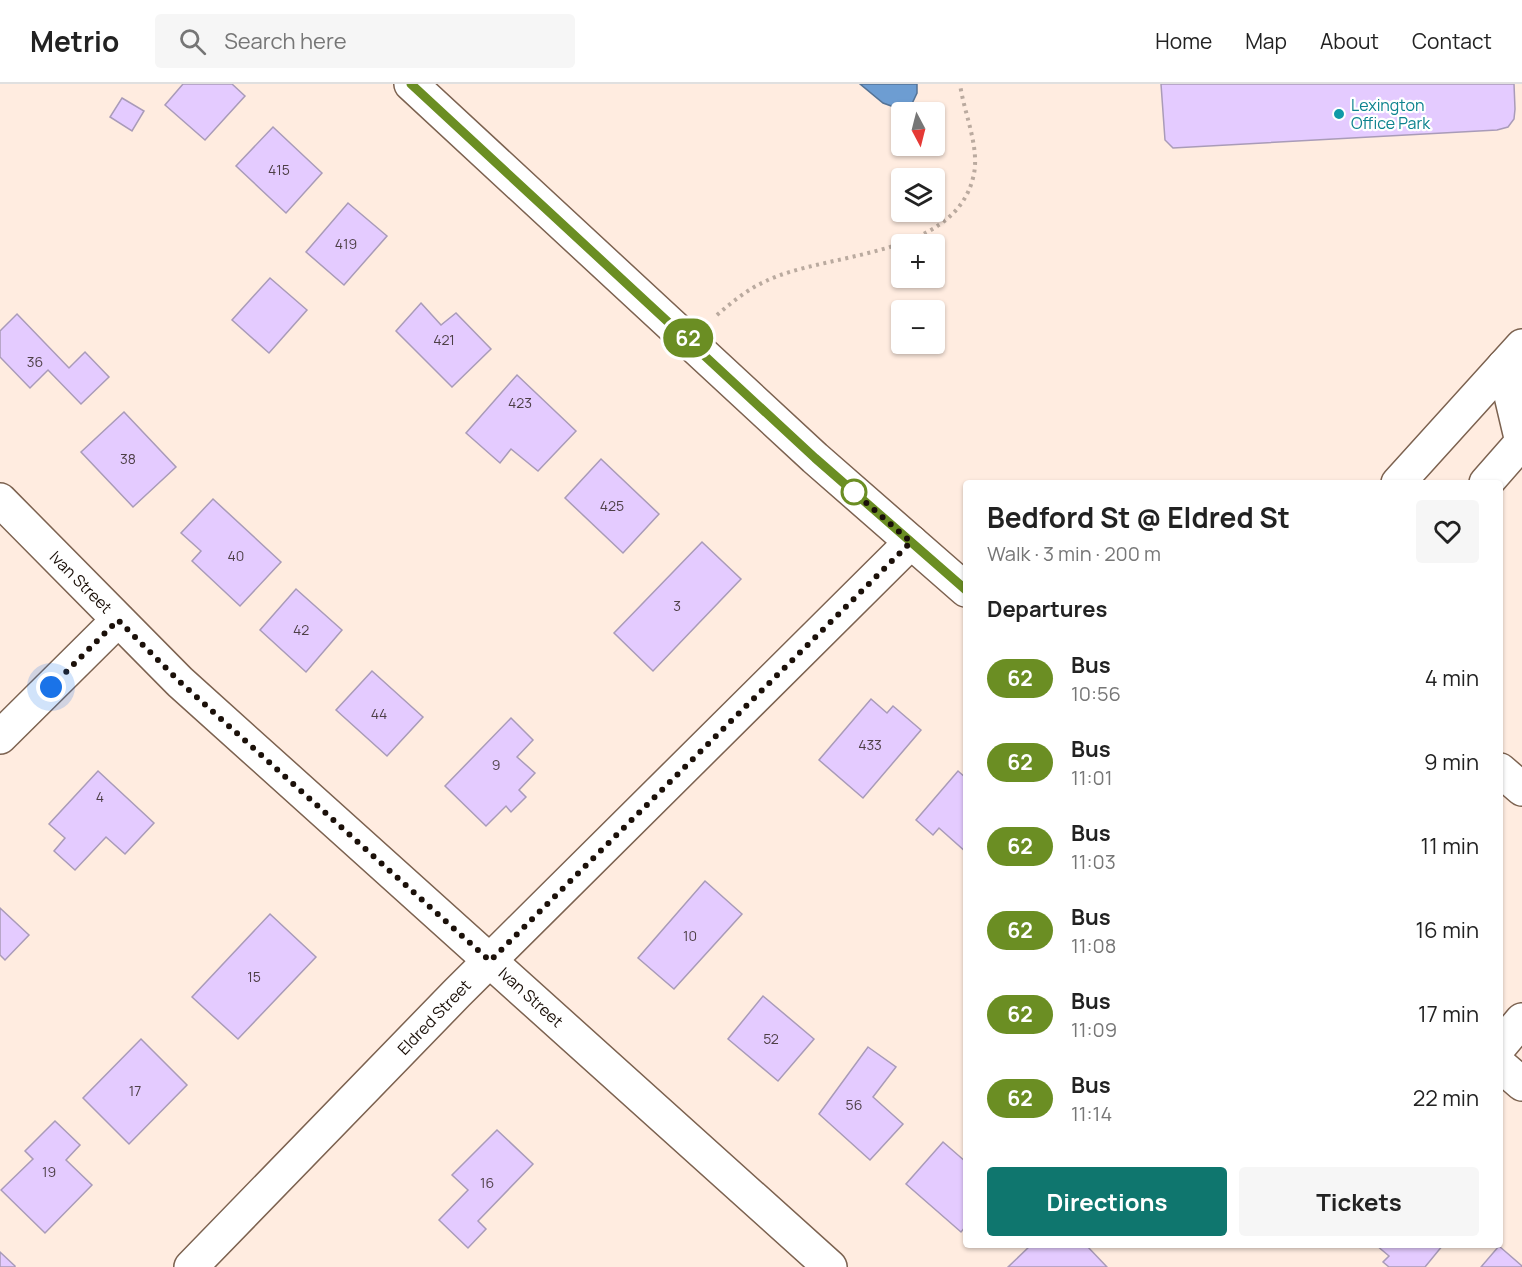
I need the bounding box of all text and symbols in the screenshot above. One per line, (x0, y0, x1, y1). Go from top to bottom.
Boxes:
search box (155, 14, 575, 68)
text: Metrio (30, 22, 119, 60)
icon: search (176, 25, 209, 58)
text: Search here (224, 26, 347, 56)
text: Home (1155, 27, 1212, 55)
text: Map (1245, 27, 1287, 55)
text: About (1320, 27, 1379, 55)
text: Contact (1412, 27, 1492, 55)
place label: Lexington Office Park (1351, 94, 1431, 134)
north arrow (891, 102, 945, 156)
map controls (891, 102, 945, 354)
marker: Lexington Office Park (1332, 107, 1346, 121)
house number: 415 (268, 160, 290, 179)
button: layers (891, 168, 945, 222)
house number: 419 (335, 234, 357, 253)
button: + (891, 234, 945, 288)
button: − (891, 300, 945, 354)
line badge: 62 (661, 318, 715, 358)
text: 62 (675, 324, 701, 352)
house number: 421 (433, 330, 455, 349)
house number: 36 (27, 352, 43, 371)
house number: 423 (508, 393, 532, 412)
house number: 38 (120, 449, 136, 468)
unlabelled marker (841, 479, 867, 505)
house number: 425 (600, 496, 624, 515)
text: Bedford St @ Eldred St (987, 498, 1290, 536)
button: heart (1416, 500, 1479, 563)
text: Walk · 3 min · 200 m (987, 540, 1161, 567)
street label: Ivan Street (45, 546, 117, 618)
house number: 40 (228, 546, 244, 565)
text: Departures (987, 594, 1107, 624)
house number: 3 (673, 596, 681, 615)
house number: 42 (293, 620, 309, 639)
text: Bus (1071, 650, 1111, 680)
text: 4 min (1425, 663, 1479, 693)
text: 62 (1007, 664, 1033, 692)
your location (36, 672, 66, 702)
text: 10:56 (1071, 680, 1121, 707)
house number: 44 (371, 704, 387, 723)
text: Bus (1071, 734, 1111, 764)
house number: 433 (858, 735, 882, 754)
text: 9 min (1424, 747, 1479, 777)
text: 62 (1007, 748, 1033, 776)
house number: 9 (492, 755, 500, 774)
text: 11:01 (1071, 764, 1113, 791)
house number: 4 (96, 787, 104, 806)
text: Bus (1071, 818, 1111, 848)
text: 11 min (1421, 831, 1479, 861)
text: 62 (1007, 832, 1033, 860)
text: 11:03 (1071, 848, 1116, 875)
text: Bus (1071, 902, 1111, 932)
text: 16 min (1416, 915, 1479, 945)
text: 62 (1007, 916, 1033, 944)
house number: 10 (683, 926, 697, 945)
text: 11:08 (1071, 932, 1116, 959)
street label: Ivan Street (494, 962, 568, 1032)
house number: 15 (247, 967, 261, 986)
street label: Eldred Street (392, 974, 476, 1060)
text: Bus (1071, 986, 1111, 1016)
text: 17 min (1418, 999, 1479, 1029)
text: 62 (1007, 1000, 1033, 1028)
text: 11:09 (1071, 1016, 1117, 1043)
house number: 52 (763, 1029, 779, 1048)
text: Bus (1071, 1070, 1111, 1100)
house number: 17 (129, 1081, 141, 1100)
text: 22 min (1413, 1083, 1479, 1113)
text: 62 (1007, 1084, 1033, 1112)
house number: 56 (846, 1095, 862, 1114)
text: 11:14 (1071, 1100, 1112, 1127)
house number: 19 (42, 1162, 56, 1181)
button: Directions (987, 1167, 1227, 1236)
button: Tickets (1239, 1167, 1479, 1236)
house number: 16 (480, 1173, 494, 1192)

